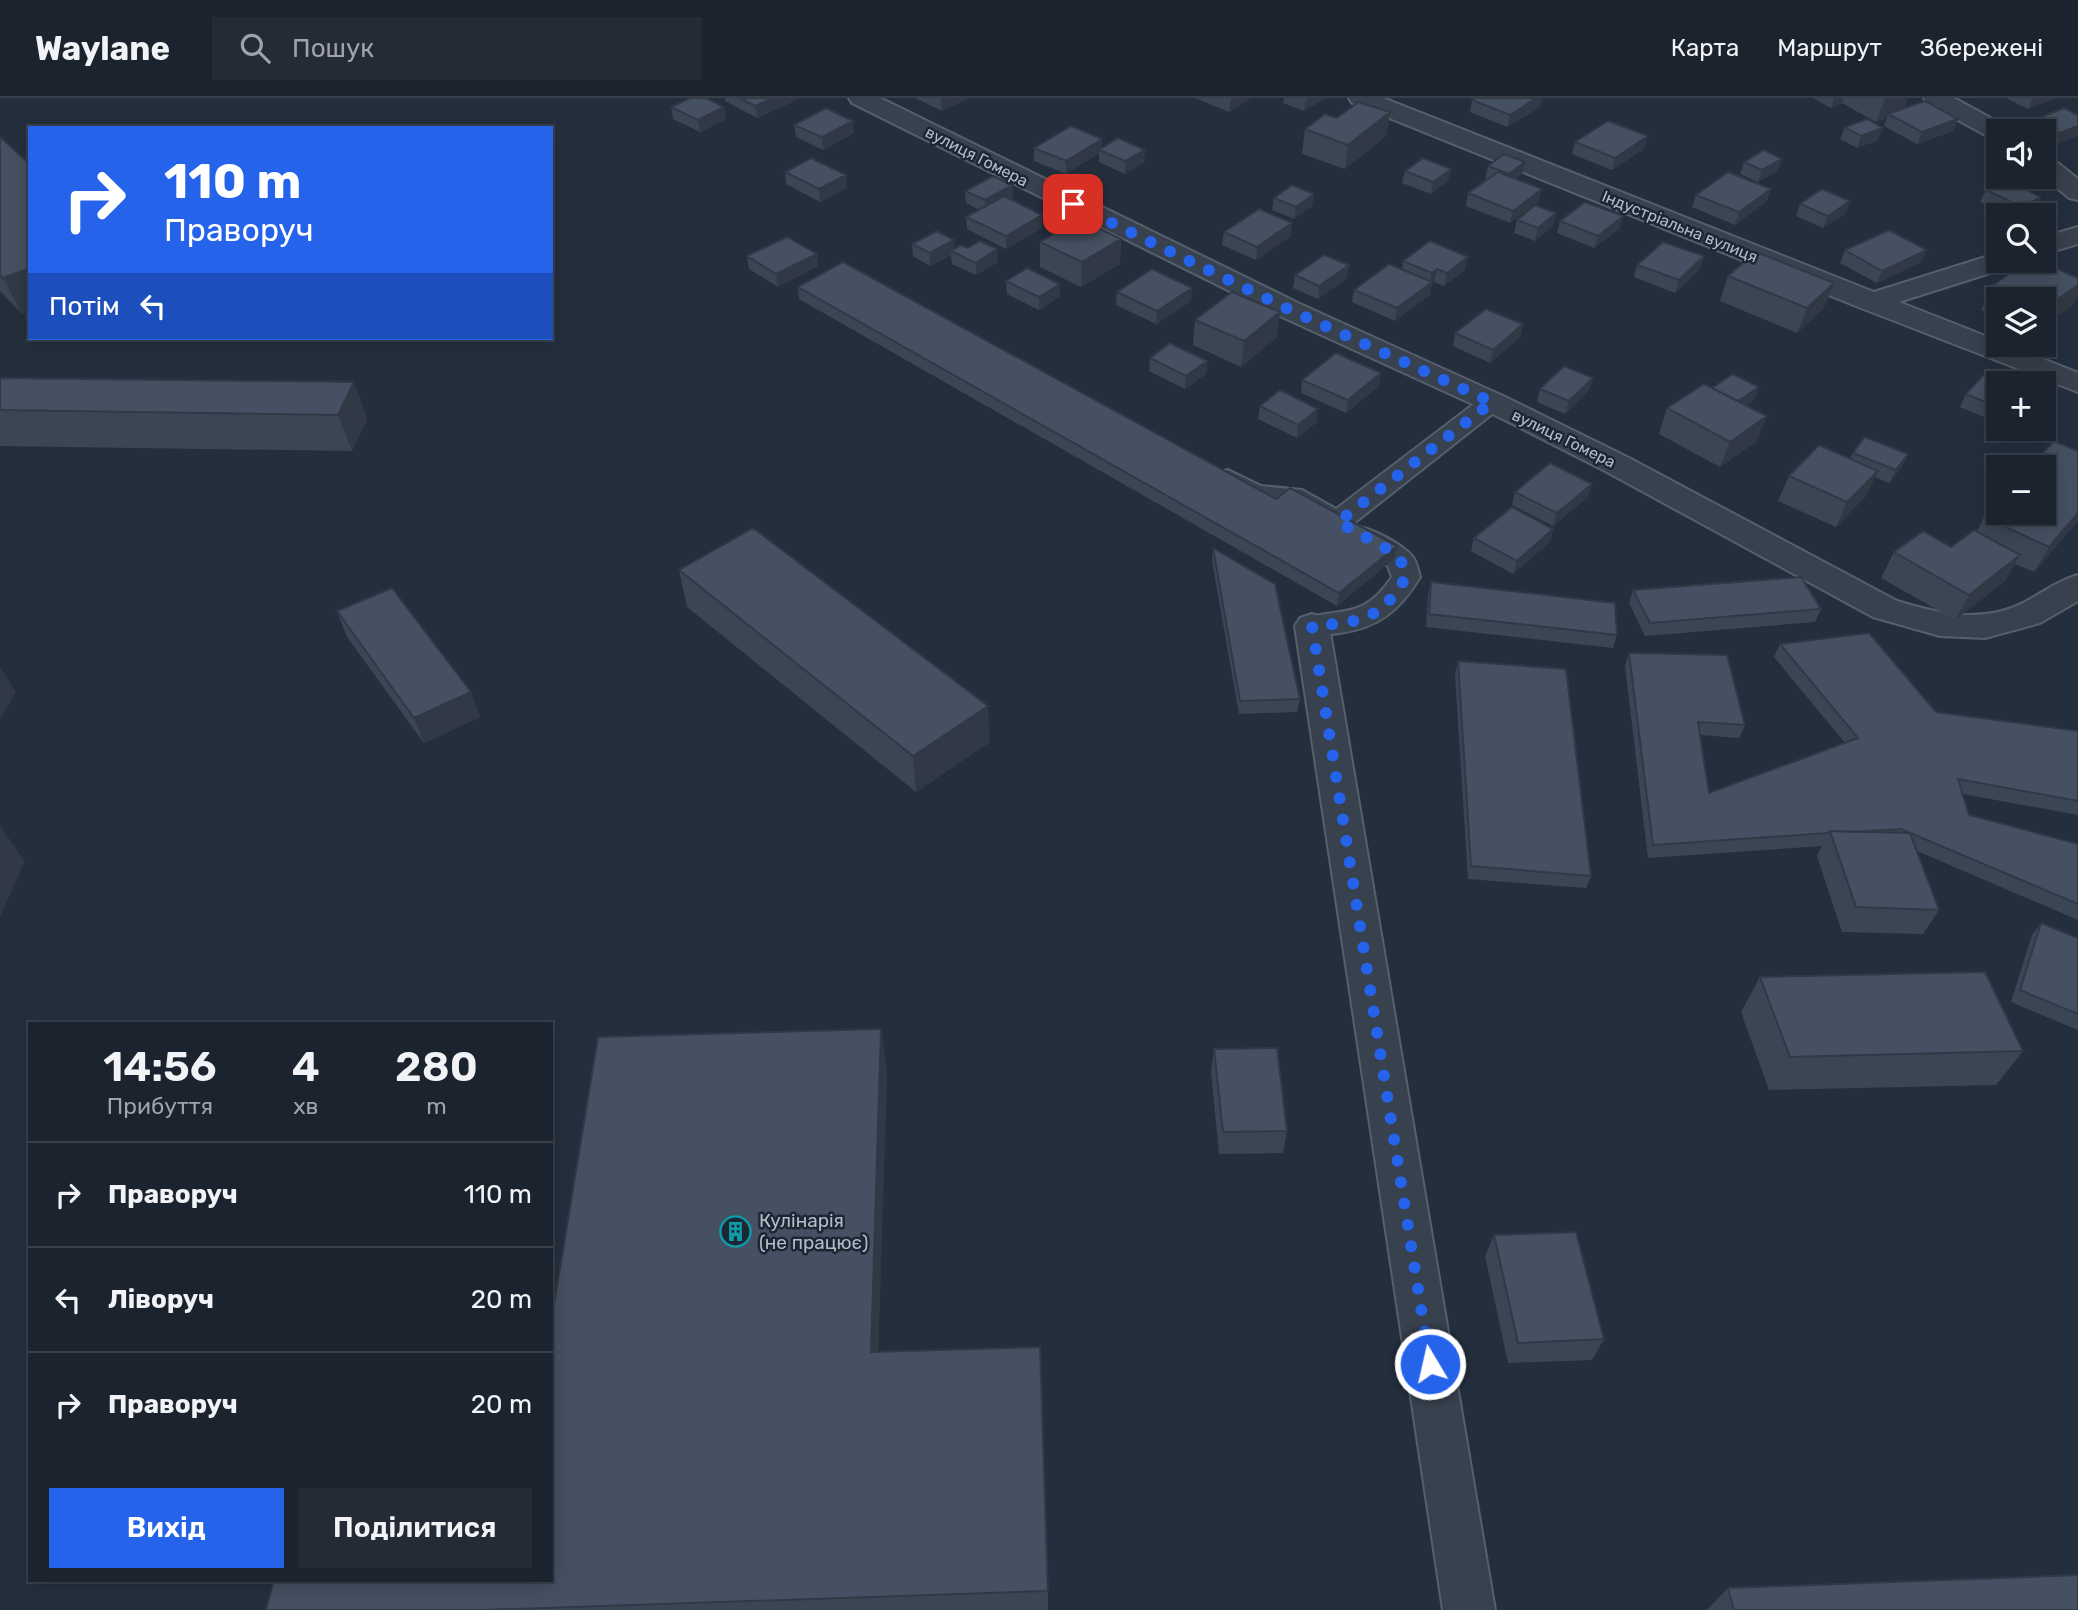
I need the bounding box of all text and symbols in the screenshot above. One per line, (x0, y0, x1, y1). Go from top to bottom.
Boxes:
search box (212, 17, 702, 80)
text: Waylane (35, 29, 170, 68)
icon: search (236, 29, 274, 67)
text: Пошук (292, 33, 374, 64)
text: Карта (1671, 34, 1739, 62)
text: Маршрут (1777, 34, 1882, 62)
text: Збережені (1920, 34, 2043, 62)
map controls (1986, 119, 2056, 525)
button: sound (1986, 119, 2056, 189)
street label: вулиця Гомера (922, 122, 1031, 190)
text: 110 m (164, 152, 301, 210)
icon: right (49, 154, 140, 245)
pin (1043, 174, 1103, 234)
icon: arrive (1054, 185, 1092, 223)
street label: Індустріальна вулиця (1599, 187, 1760, 266)
button: search (1986, 203, 2056, 273)
text: Праворуч (164, 211, 313, 249)
icon: left (134, 287, 172, 325)
button: layers (1986, 287, 2056, 357)
text: Потім (49, 291, 120, 322)
button: + (1986, 371, 2056, 441)
street label: вулиця Гомера (1509, 405, 1619, 472)
button: − (1986, 455, 2056, 525)
text: 14:56 (103, 1042, 217, 1092)
text: 4 (292, 1042, 320, 1092)
text: 280 (395, 1042, 478, 1092)
text: Прибуття (107, 1092, 213, 1120)
text: хв (293, 1092, 318, 1120)
text: m (426, 1092, 447, 1120)
icon: right (49, 1176, 87, 1214)
text: Праворуч (108, 1179, 238, 1210)
text: 110 m (464, 1179, 532, 1210)
place label: Кулінарія (не працює) (759, 1209, 869, 1254)
building icon: Кулінарія (не працює) (719, 1214, 753, 1248)
icon: left (49, 1281, 87, 1319)
text: Ліворуч (108, 1284, 214, 1315)
text: 20 m (471, 1284, 532, 1315)
position arrow (1393, 1327, 1467, 1401)
icon: right (49, 1386, 87, 1424)
text: Праворуч (108, 1389, 238, 1420)
text: 20 m (471, 1389, 532, 1420)
button: Вихід (49, 1488, 284, 1568)
button: Поділитися (298, 1488, 532, 1568)

